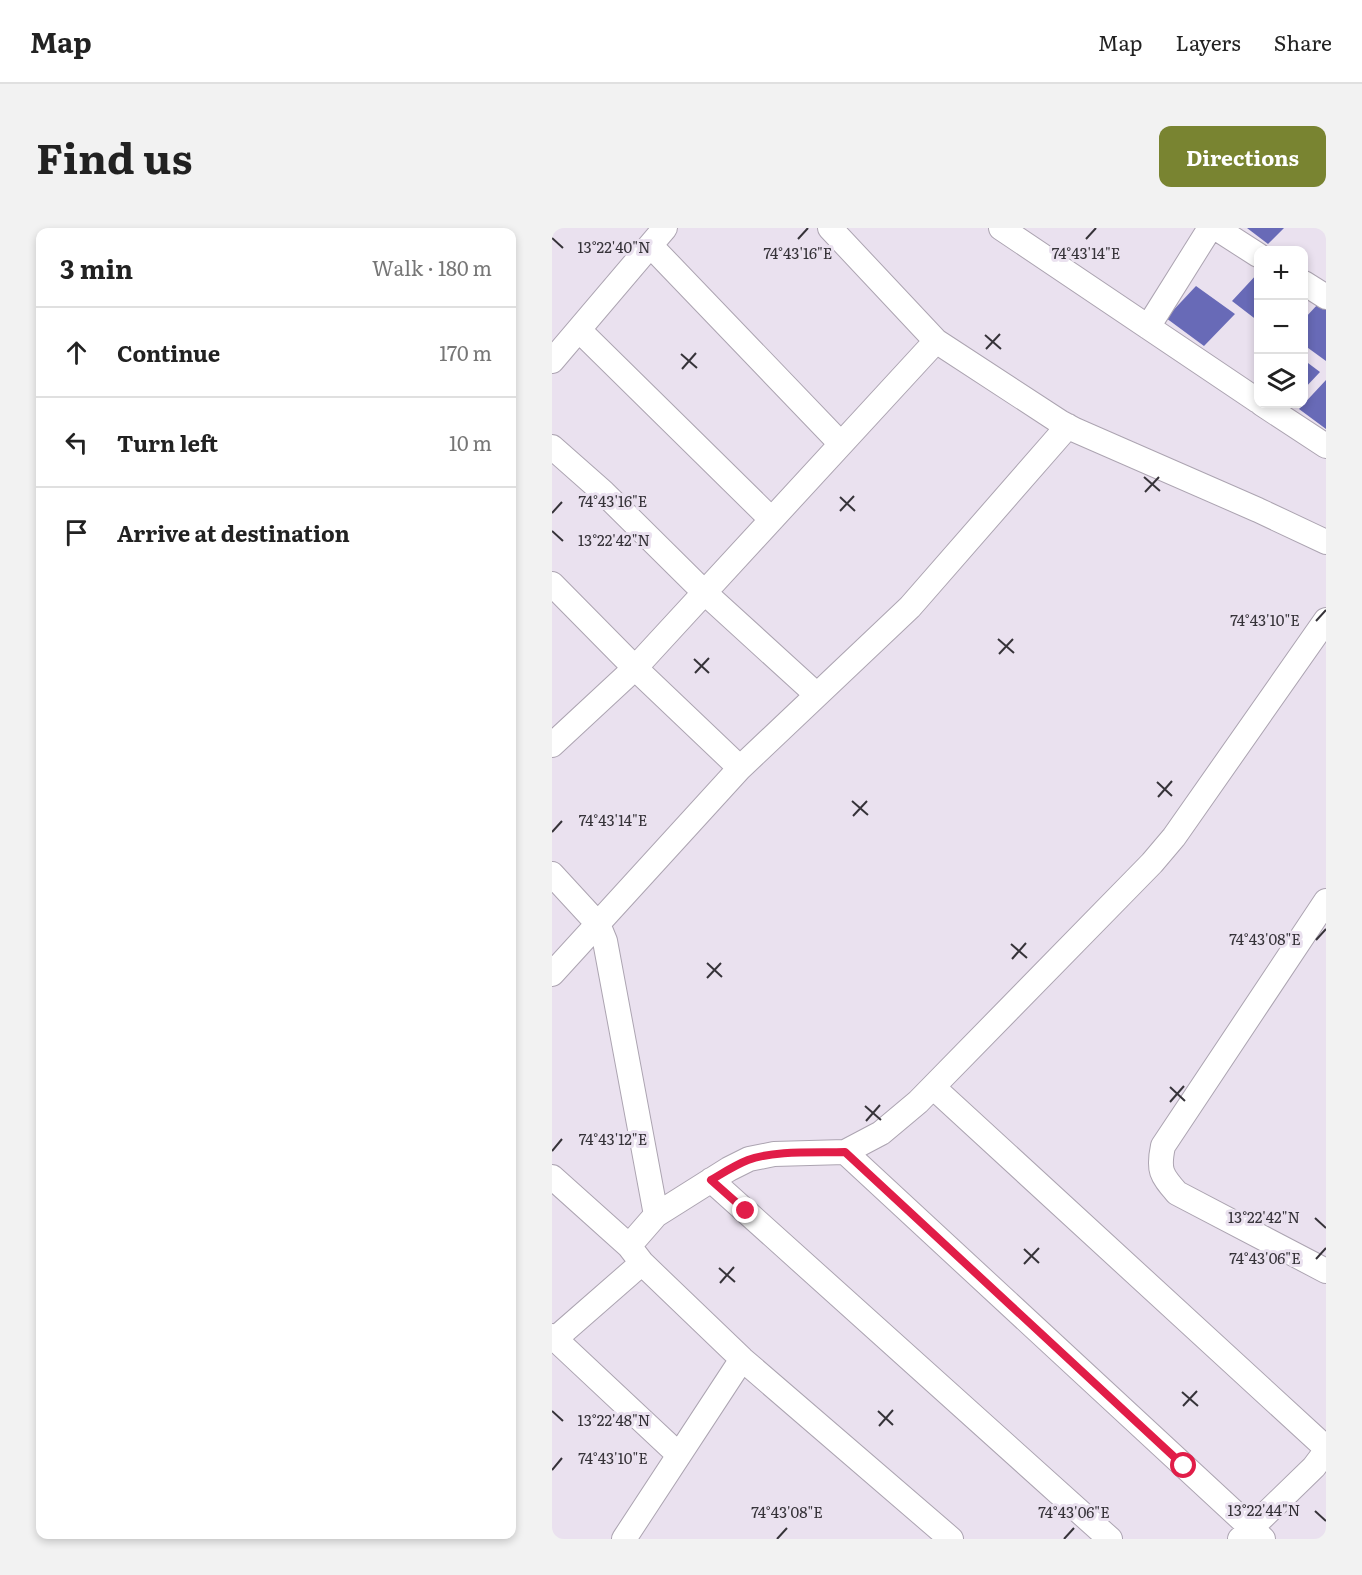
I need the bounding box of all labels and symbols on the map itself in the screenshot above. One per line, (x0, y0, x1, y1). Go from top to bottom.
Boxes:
text: 13°22'40"N (577, 235, 651, 258)
text: 74°43'16"E (764, 241, 832, 264)
text: 74°43'14"E (1052, 241, 1120, 264)
text: 74°43'16"E (579, 489, 647, 512)
text: 13°22'42"N (578, 528, 650, 551)
text: 74°43'10"E (1230, 608, 1300, 631)
text: 74°43'14"E (579, 808, 647, 831)
text: 74°43'08"E (1229, 927, 1301, 950)
text: 74°43'12"E (579, 1127, 647, 1150)
route end (732, 1197, 758, 1223)
text: 13°22'42"N (1228, 1205, 1300, 1228)
text: 74°43'06"E (1229, 1246, 1301, 1269)
text: 13°22'48"N (578, 1408, 650, 1431)
text: 74°43'10"E (578, 1446, 648, 1469)
route start (1170, 1452, 1196, 1478)
text: 13°22'44"N (1228, 1498, 1300, 1521)
text: 74°43'08"E (751, 1500, 823, 1523)
text: 74°43'06"E (1038, 1500, 1110, 1523)

